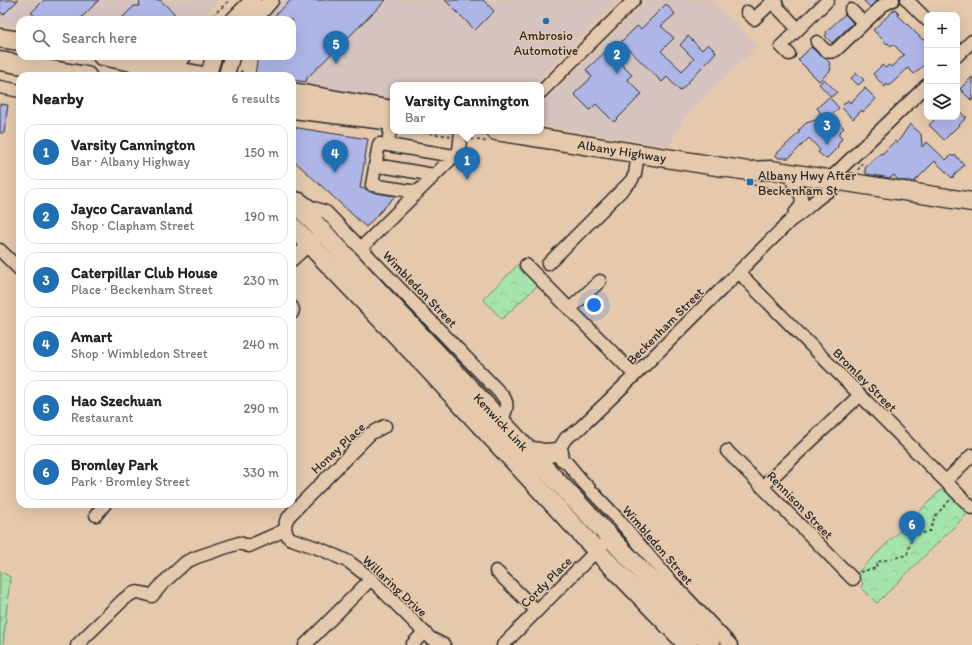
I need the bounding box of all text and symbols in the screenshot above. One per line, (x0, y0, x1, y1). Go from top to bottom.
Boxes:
map controls (924, 12, 960, 120)
button: + (924, 12, 960, 48)
search box (16, 16, 296, 60)
marker: Ambrosio Automotive (541, 16, 551, 26)
icon: search (30, 27, 52, 49)
place label: Ambrosio Automotive (514, 28, 578, 58)
text: Search here (62, 29, 137, 47)
pin: 5 (323, 31, 349, 64)
pin: 2 (604, 41, 630, 74)
button: − (924, 48, 960, 84)
popup (390, 82, 544, 134)
button: layers (924, 84, 960, 120)
text: Nearby (32, 88, 84, 108)
text: 6 results (232, 91, 280, 106)
text: Varsity Cannington (405, 92, 529, 110)
text: Bar (405, 110, 425, 125)
pin: 3 (814, 112, 840, 145)
text: Varsity Cannington (71, 136, 195, 154)
street label: Albany Highway (577, 137, 667, 165)
pin: 4 (322, 140, 348, 173)
text: 1 (43, 145, 49, 160)
text: 150 m (244, 145, 279, 160)
pin: 1 (454, 147, 480, 180)
text: Bar · Albany Highway (71, 154, 190, 169)
place label: Albany Hwy After Beckenham St (758, 168, 857, 198)
marker: Albany Hwy After Beckenham St (745, 177, 755, 187)
text: Jayco Caravanland (71, 200, 193, 218)
text: 2 (43, 209, 49, 224)
text: 190 m (244, 209, 279, 224)
text: Shop · Clapham Street (71, 218, 194, 233)
street label: Wimbledon Street (380, 248, 460, 330)
text: Caterpillar Club House (71, 264, 218, 282)
text: 3 (42, 273, 50, 288)
text: 230 m (243, 273, 279, 288)
text: Place · Beckenham Street (71, 282, 213, 297)
street label: Beckenham Street (623, 284, 707, 368)
your location (584, 295, 604, 315)
text: Amart (71, 328, 112, 346)
text: 4 (42, 337, 50, 352)
text: 240 m (242, 337, 279, 352)
street label: Bromley Street (830, 345, 900, 415)
text: Shop · Wimbledon Street (71, 346, 208, 361)
street label: Kenwick Link (471, 390, 532, 454)
text: Hao Szechuan (71, 392, 162, 410)
text: 5 (43, 401, 49, 416)
text: 290 m (243, 401, 279, 416)
text: Restaurant (71, 410, 133, 425)
street label: Honey Place (308, 419, 368, 477)
text: Bromley Park (71, 456, 158, 474)
text: 6 (43, 465, 49, 480)
text: 330 m (243, 465, 279, 480)
street label: Rennison Street (764, 468, 836, 542)
text: Park · Bromley Street (71, 474, 190, 489)
street label: Wimbledon Street (619, 502, 697, 588)
pin: 6 (899, 511, 925, 544)
street label: Willaring Drive (360, 552, 430, 620)
street label: Cordy Place (517, 553, 575, 611)

